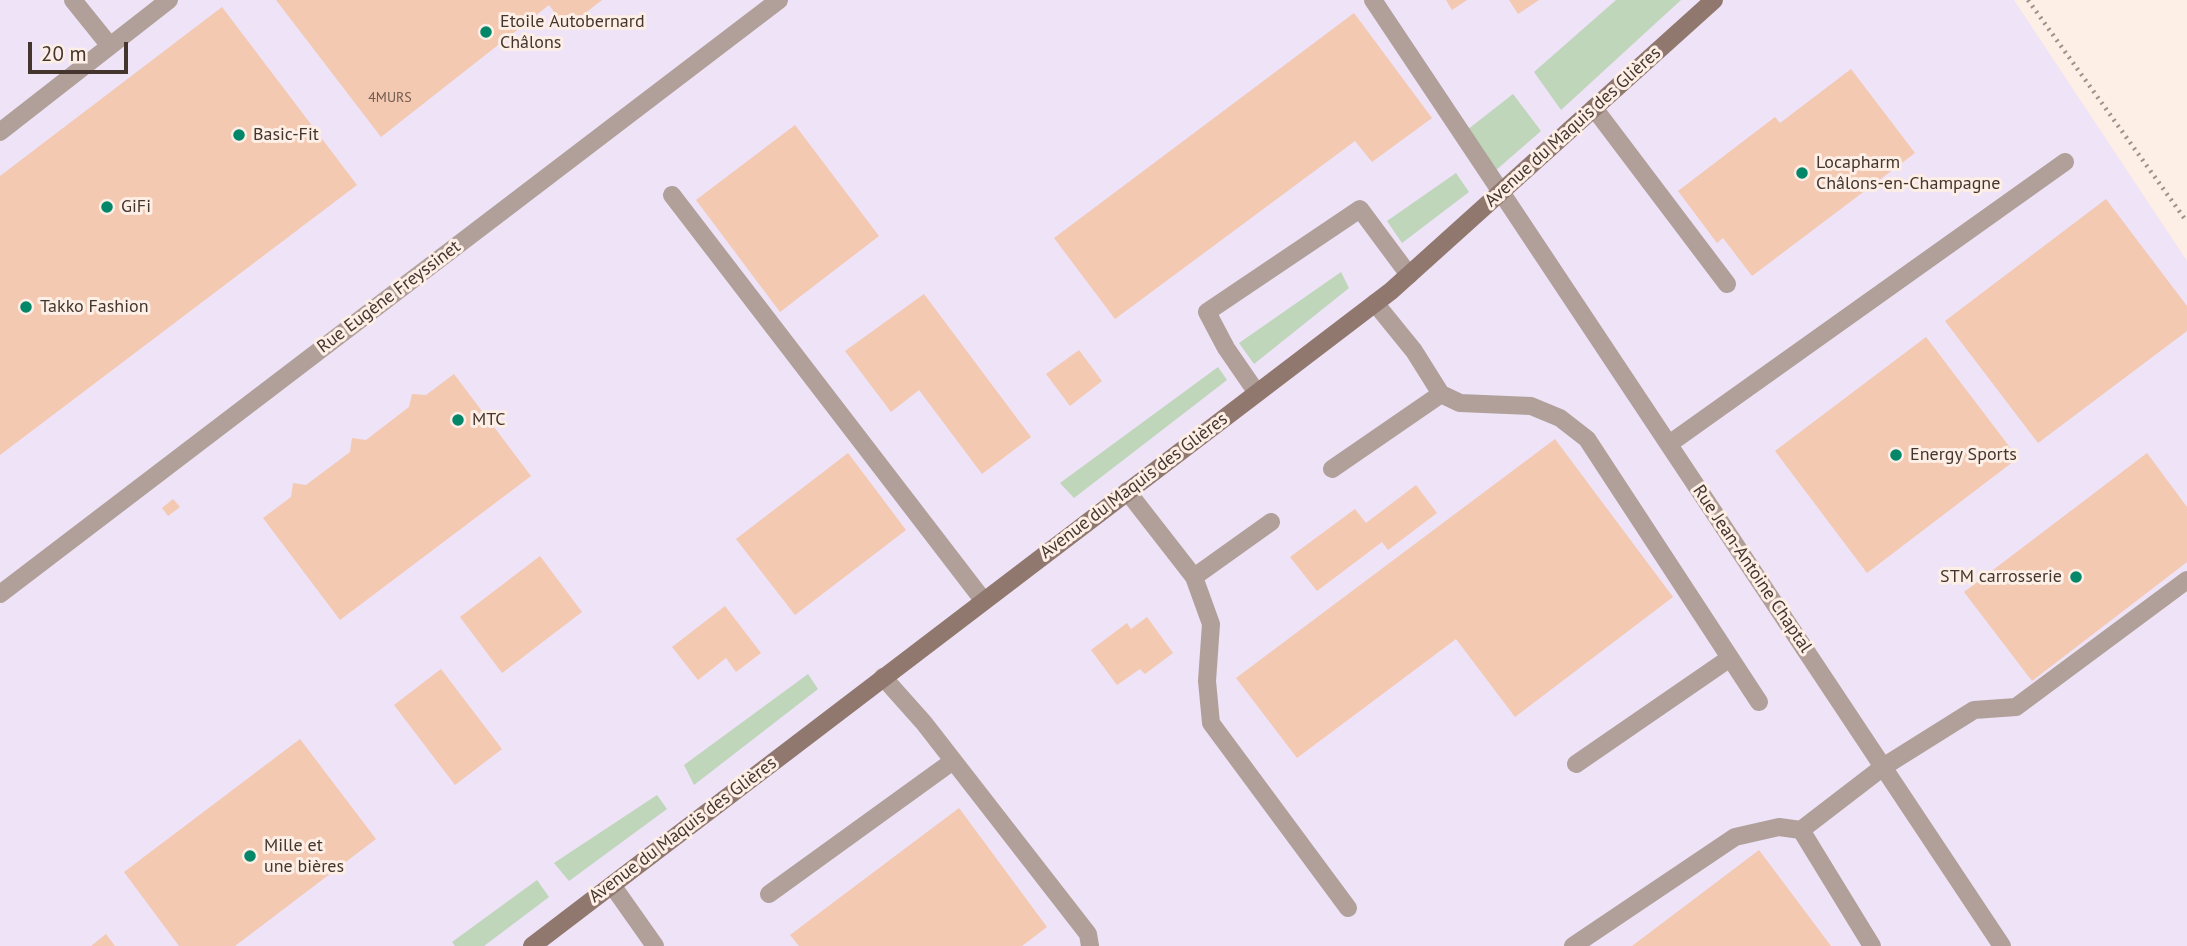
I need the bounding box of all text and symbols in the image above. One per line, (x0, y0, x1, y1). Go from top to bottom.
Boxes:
place label: Etoile Autobernard Châlons (500, 11, 645, 54)
marker: Etoile Autobernard Châlons (478, 24, 494, 40)
scale bar (32, 28, 131, 72)
text: 20 m (41, 40, 87, 67)
street label: Avenue du Maquis des Glières (1481, 42, 1665, 212)
house number: 4MURS (368, 90, 412, 106)
place label: Basic-Fit (253, 124, 319, 146)
marker: Basic-Fit (231, 127, 247, 143)
place label: Locapharm Châlons-en-Champagne (1816, 152, 2000, 194)
marker: Locapharm Châlons-en-Champagne (1794, 165, 1810, 181)
place label: GiFi (121, 196, 151, 218)
marker: GiFi (99, 199, 115, 215)
street label: Rue Eugène Freyssinet (313, 236, 465, 358)
place label: Takko Fashion (40, 296, 148, 318)
marker: Takko Fashion (18, 299, 34, 315)
street label: Avenue du Maquis des Glières (1036, 408, 1232, 564)
place label: MTC (472, 409, 506, 431)
marker: MTC (450, 412, 466, 428)
place label: Energy Sports (1910, 444, 2017, 466)
marker: Energy Sports (1888, 447, 1904, 463)
street label: Rue Jean-Antoine Chaptal (1688, 481, 1816, 657)
place label: STM carrosserie (1940, 566, 2062, 588)
marker: STM carrosserie (2068, 569, 2084, 585)
street label: Avenue du Maquis des Glières (585, 752, 781, 908)
place label: Mille et une bières (264, 835, 344, 878)
marker: Mille et une bières (242, 848, 258, 864)

